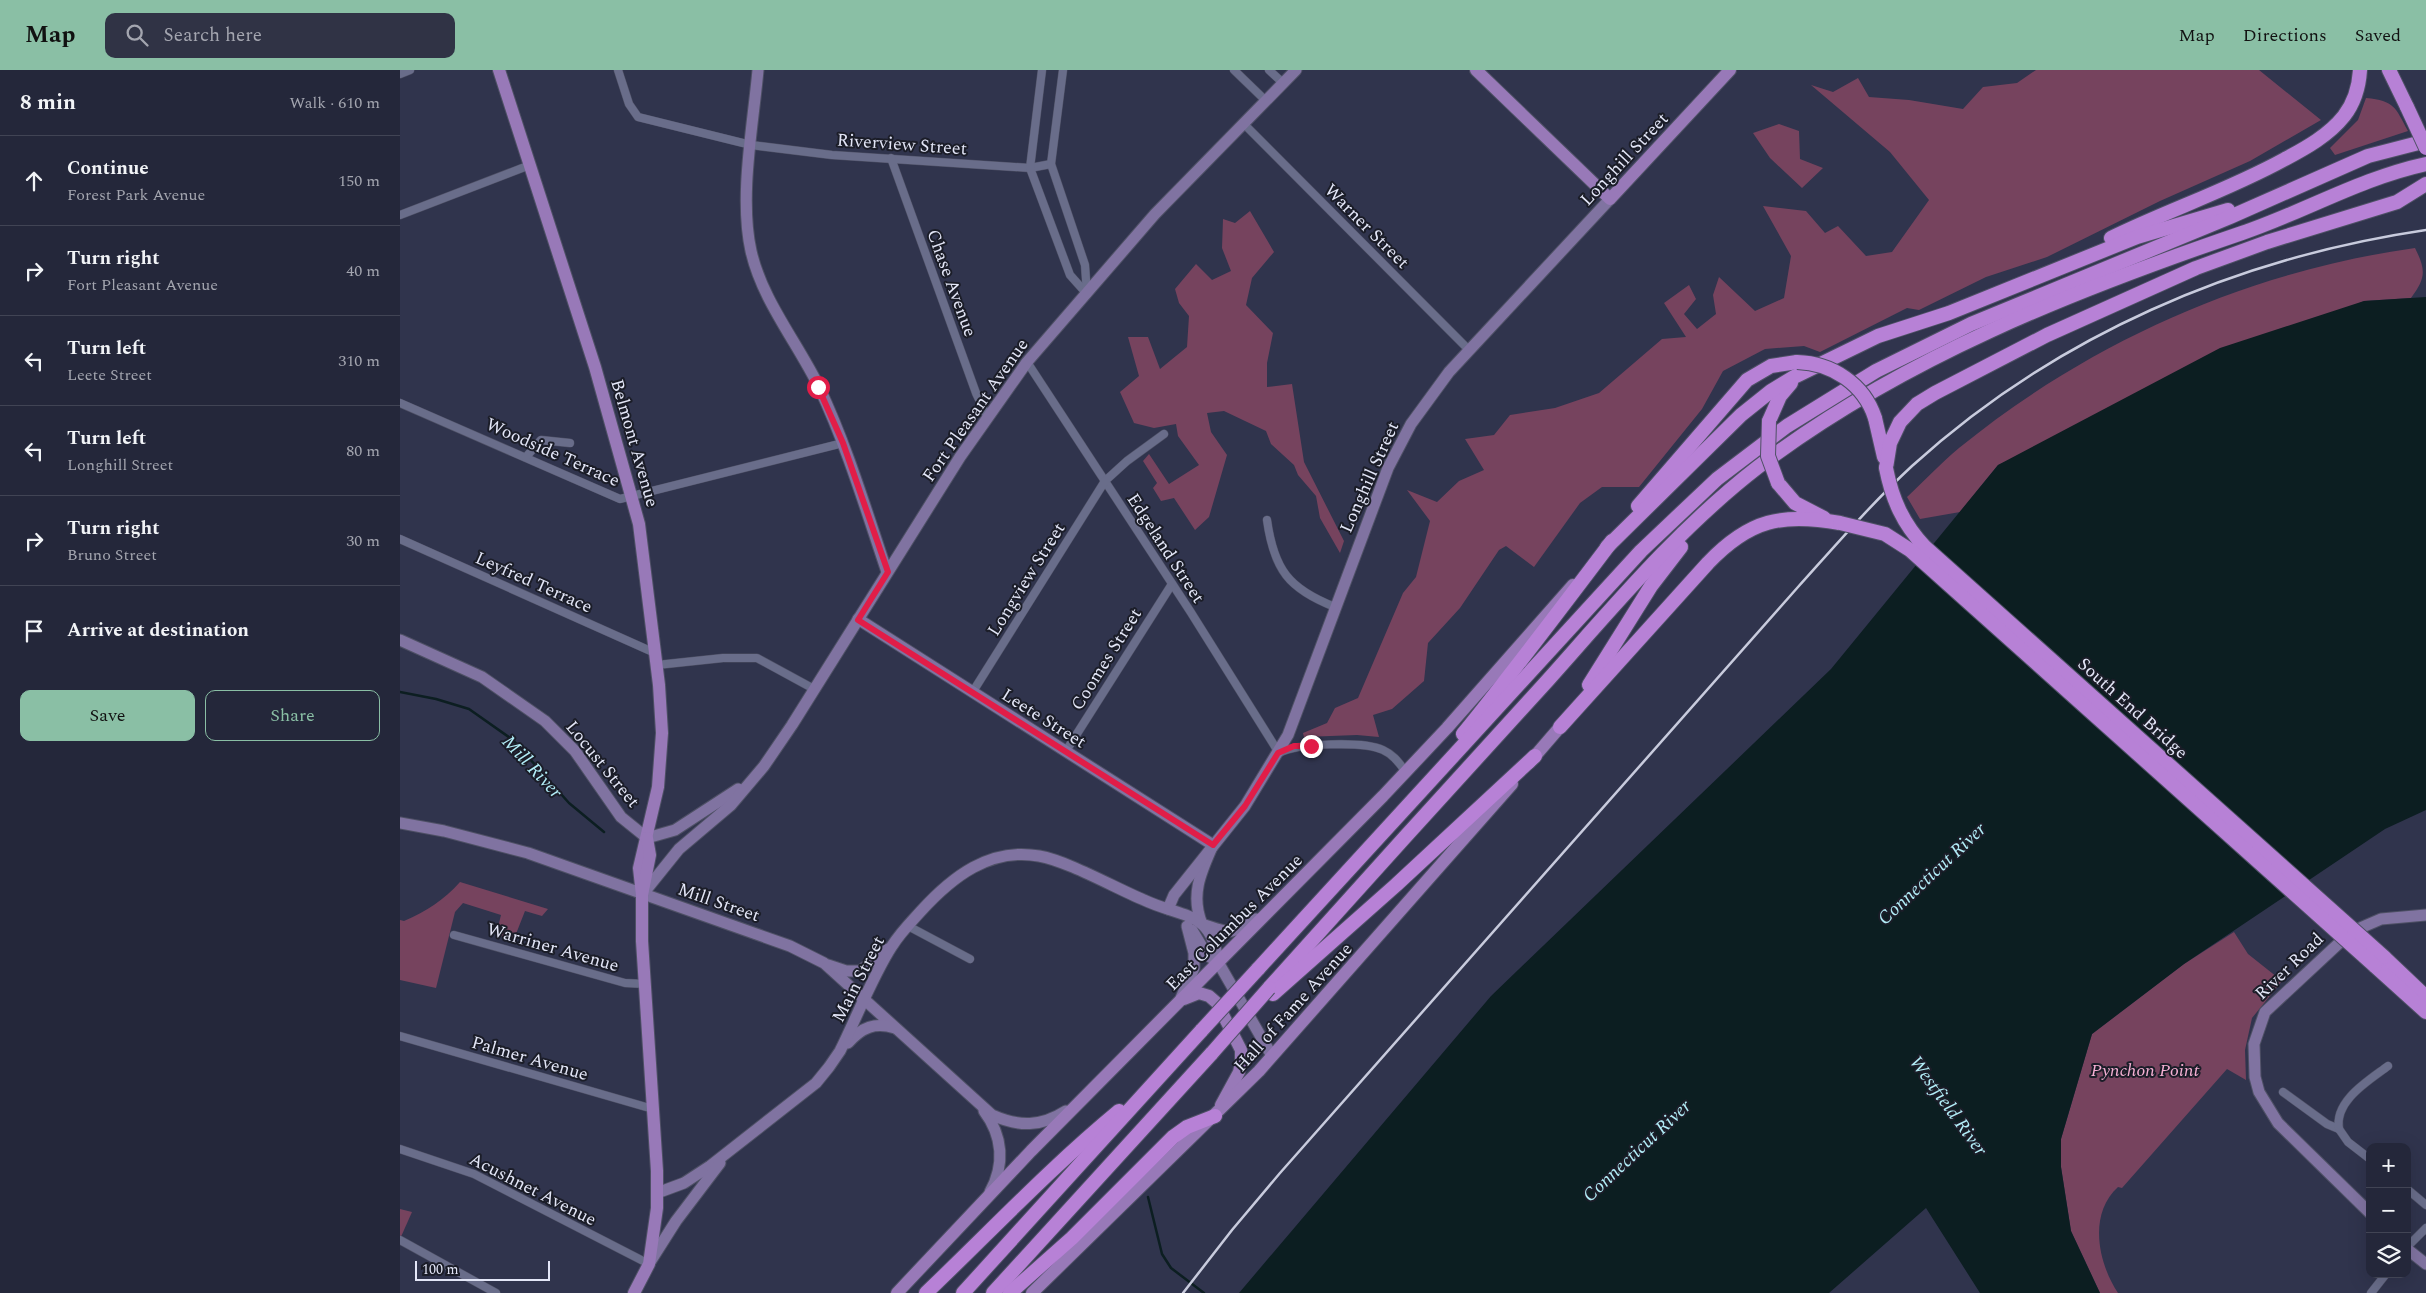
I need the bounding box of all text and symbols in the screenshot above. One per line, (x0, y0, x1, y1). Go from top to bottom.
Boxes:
search box (105, 13, 455, 58)
text: Map (25, 17, 75, 53)
icon: search (123, 21, 151, 49)
text: Search here (163, 21, 262, 50)
text: Map (2179, 22, 2215, 49)
text: Directions (2243, 22, 2327, 49)
text: Saved (2355, 22, 2401, 49)
text: 8 min (20, 87, 76, 119)
text: Walk · 610 m (289, 91, 380, 115)
street label: Longhill Street (1574, 106, 1675, 212)
street label: Riverview Street (836, 126, 968, 163)
text: Continue (67, 154, 149, 183)
icon: ahead (20, 167, 48, 195)
text: 150 m (338, 169, 380, 193)
street label: Warner Street (1318, 177, 1416, 275)
text: Forest Park Avenue (67, 183, 205, 207)
street label: Chase Avenue (920, 226, 983, 341)
text: Turn right (67, 244, 160, 273)
icon: right (20, 257, 48, 285)
text: 40 m (346, 259, 380, 283)
text: Fort Pleasant Avenue (67, 273, 218, 297)
street label: Fort Pleasant Avenue (916, 333, 1035, 488)
text: Turn left (67, 334, 146, 363)
icon: left (20, 347, 48, 375)
text: 310 m (338, 349, 380, 373)
text: Leete Street (67, 363, 152, 387)
street label: Belmont Avenue (603, 376, 666, 510)
route start (807, 376, 830, 399)
street label: Woodside Terrace (481, 411, 624, 494)
street label: Longhill Street (1333, 417, 1406, 537)
text: Turn left (67, 424, 146, 453)
icon: left (20, 437, 48, 465)
text: 80 m (346, 439, 380, 463)
text: Longhill Street (67, 453, 173, 477)
street label: Edgeland Street (1120, 488, 1211, 609)
text: Turn right (67, 514, 160, 543)
street label: Longview Street (981, 517, 1072, 641)
icon: right (20, 527, 48, 555)
text: 30 m (346, 529, 380, 553)
text: Bruno Street (67, 543, 157, 567)
street label: Leyfred Terrace (471, 545, 597, 620)
street label: Coomes Street (1064, 603, 1149, 716)
text: Arrive at destination (67, 616, 249, 645)
icon: arrive (20, 617, 48, 645)
street label: South End Bridge (2071, 651, 2194, 766)
street label: Leete Street (996, 682, 1091, 755)
button: Save (20, 690, 195, 741)
button: Share (205, 690, 380, 741)
street label: Locust Street (559, 715, 646, 814)
water label: Mill River (495, 729, 569, 806)
route end (1300, 735, 1323, 758)
water label: Connecticut River (1871, 816, 1993, 932)
street label: East Columbus Avenue (1160, 848, 1309, 997)
street label: Mill Street (674, 876, 764, 929)
street label: Warriner Avenue (484, 916, 622, 979)
street label: River Road (2249, 926, 2330, 1006)
street label: Main Street (825, 931, 892, 1027)
street label: Hall of Fame Avenue (1228, 936, 1359, 1078)
street label: Palmer Avenue (468, 1029, 591, 1088)
water label: Westfield River (1901, 1050, 1994, 1162)
park label: Pynchon Point (2091, 1057, 2200, 1084)
water label: Connecticut River (1576, 1093, 1698, 1209)
map controls (2366, 1143, 2411, 1278)
button: + (2366, 1143, 2411, 1188)
street label: Acushnet Avenue (464, 1146, 601, 1233)
button: − (2366, 1188, 2411, 1233)
button: layers (2366, 1233, 2411, 1278)
scale bar (415, 1258, 550, 1281)
text: 100 m (422, 1259, 459, 1280)

